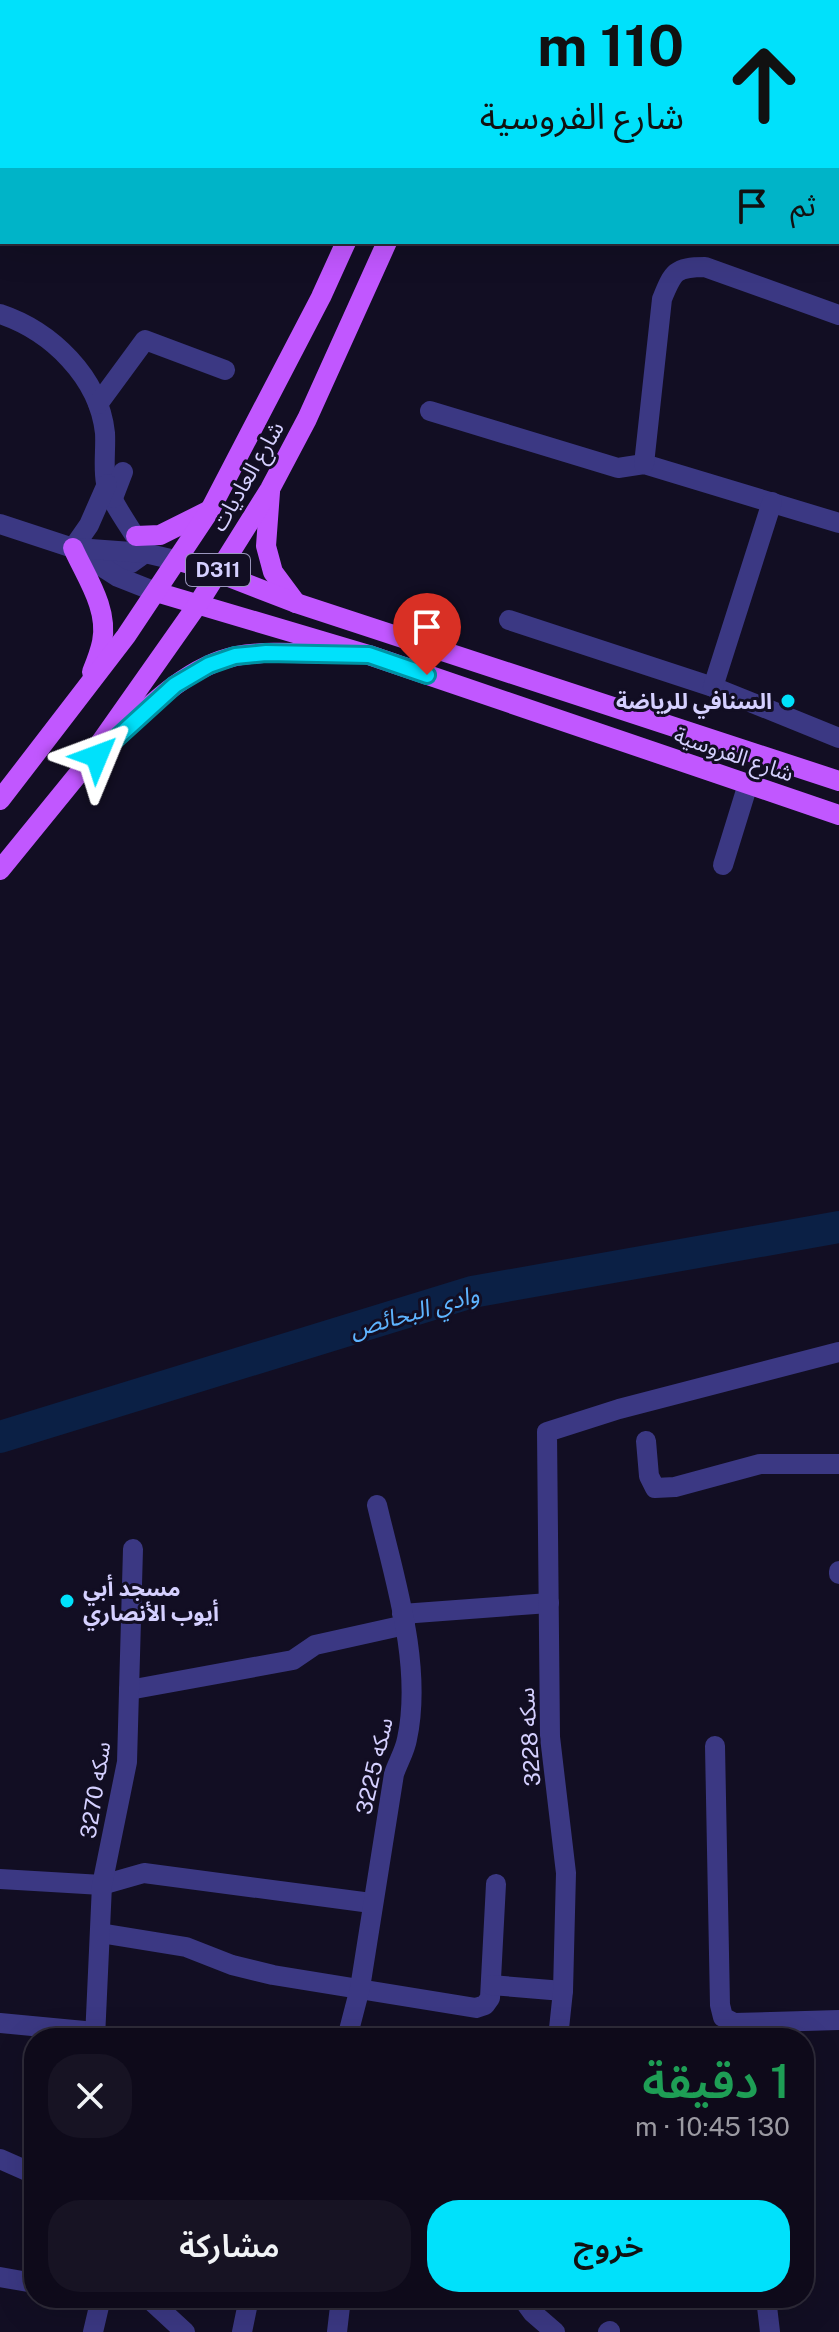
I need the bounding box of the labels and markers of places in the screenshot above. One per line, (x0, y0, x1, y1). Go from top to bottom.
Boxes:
pin (393, 593, 461, 675)
place label: السنافي للرياضة (616, 688, 772, 719)
marker: السنافي للرياضة (779, 692, 797, 710)
place label: مسجد أبي أيوب الأنصاري (83, 1574, 219, 1631)
marker: مسجد أبي أيوب الأنصاري (58, 1592, 76, 1610)

